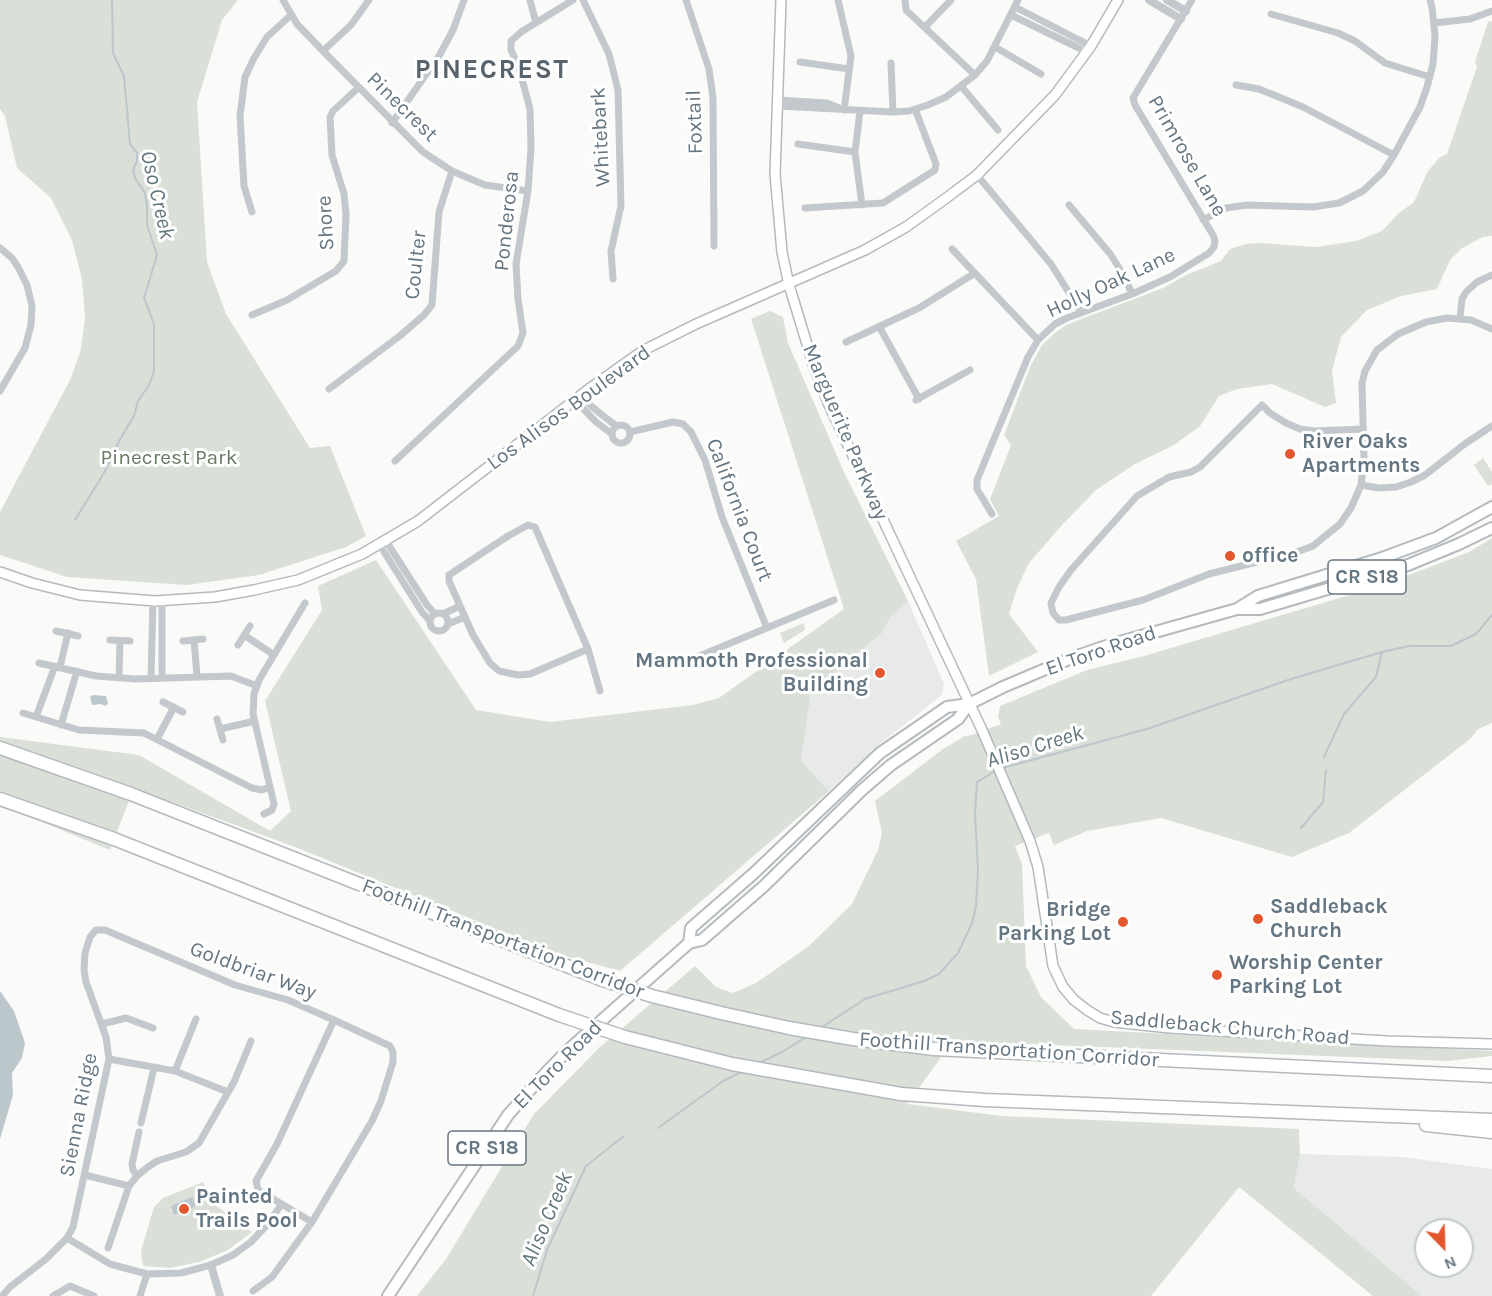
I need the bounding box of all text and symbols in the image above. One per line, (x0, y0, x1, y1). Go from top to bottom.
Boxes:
district label: PINECREST (415, 54, 569, 86)
street label: Pinecrest (361, 67, 443, 147)
street label: Whitebark (586, 87, 616, 187)
street label: Foxtail (681, 89, 709, 155)
street label: Primrose Lane (1142, 91, 1232, 221)
water label: Oso Creek (134, 148, 180, 242)
street label: Ponderosa (489, 170, 525, 272)
street label: Shore (312, 195, 340, 251)
street label: Coulter (400, 229, 432, 301)
street label: Holly Oak Lane (1043, 242, 1179, 324)
street label: Los Alisos Boulevard (482, 340, 656, 476)
street label: Marguerite Parkway (797, 340, 893, 524)
place label: River Oaks Apartments (1302, 429, 1420, 479)
street label: California Court (700, 435, 778, 585)
park label: Pinecrest Park (100, 445, 238, 471)
marker: River Oaks Apartments (1283, 447, 1297, 461)
place label: office (1242, 543, 1298, 569)
marker: office (1223, 549, 1237, 563)
road number: CR S18 (1328, 560, 1406, 594)
street label: El Toro Road (1042, 620, 1160, 682)
place label: Mammoth Professional Building (635, 648, 868, 698)
marker: Mammoth Professional Building (873, 666, 887, 680)
water label: Aliso Creek (983, 720, 1087, 774)
street label: Foothill Transportation Corridor (358, 873, 648, 1005)
place label: Saddleback Church (1270, 894, 1388, 944)
place label: Bridge Parking Lot (998, 897, 1111, 947)
marker: Saddleback Church (1251, 912, 1265, 926)
marker: Bridge Parking Lot (1116, 915, 1130, 929)
street label: Goldbriar Way (186, 936, 320, 1006)
place label: Worship Center Parking Lot (1229, 950, 1383, 1000)
marker: Worship Center Parking Lot (1210, 968, 1224, 982)
street label: Saddleback Church Road (1109, 1005, 1351, 1051)
street label: El Toro Road (508, 1015, 608, 1115)
street label: Foothill Transportation Corridor (858, 1027, 1160, 1073)
street label: Sienna Ridge (55, 1051, 103, 1179)
road number: CR S18 (448, 1131, 526, 1165)
water label: Aliso Creek (515, 1168, 579, 1270)
place label: Painted Trails Pool (196, 1184, 298, 1234)
marker: Painted Trails Pool (177, 1202, 191, 1216)
north arrow (1414, 1218, 1474, 1278)
text: N (1441, 1252, 1459, 1274)

